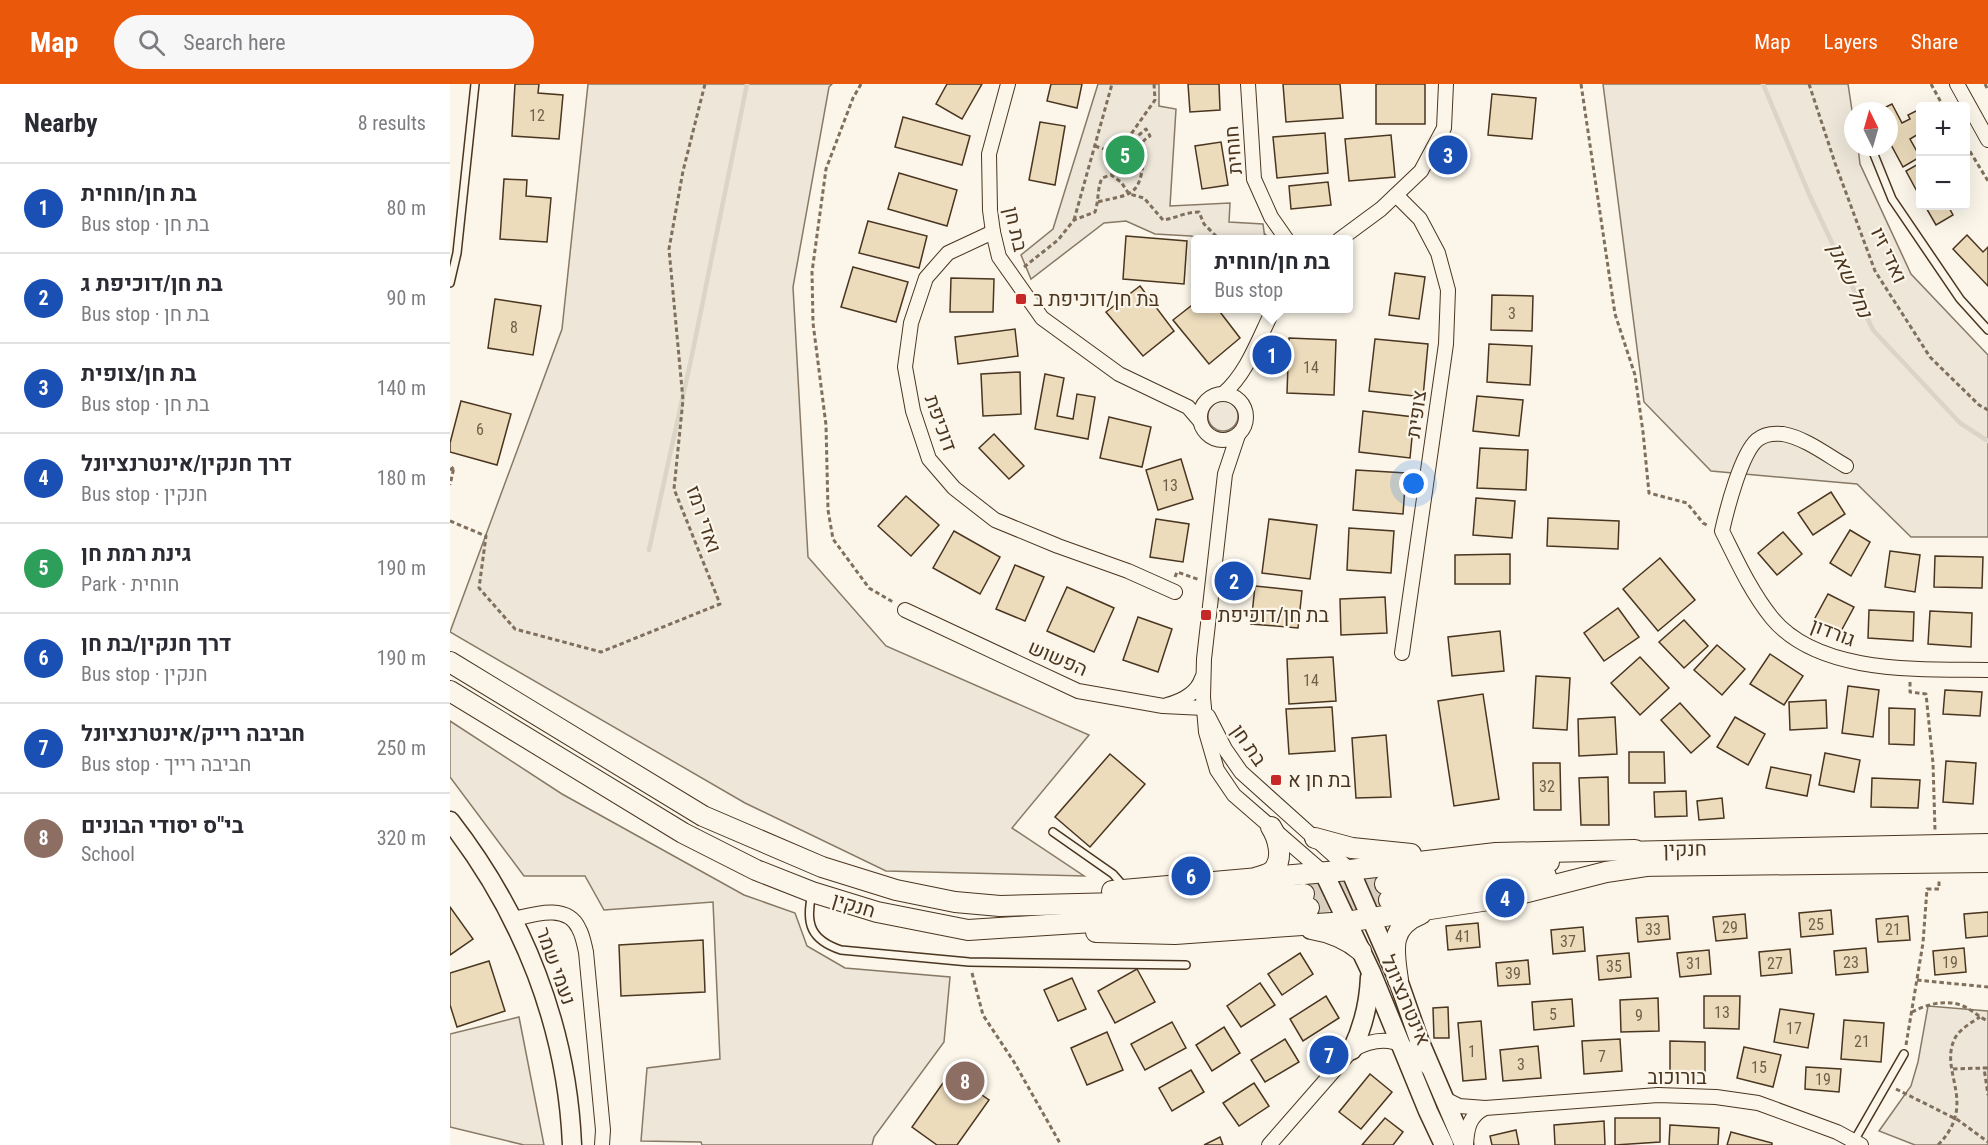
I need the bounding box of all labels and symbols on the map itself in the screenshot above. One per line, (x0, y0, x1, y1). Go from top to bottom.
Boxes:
north arrow (1844, 102, 1898, 156)
house number: 12 (529, 106, 545, 125)
street label: חוחית (1219, 125, 1247, 175)
pin: 5 (1106, 132, 1144, 178)
pin: 3 (1428, 132, 1468, 178)
street label: בת חן (999, 204, 1033, 254)
street label: ואדי זיו (1866, 223, 1912, 287)
water label: נחל שאנן (1823, 239, 1878, 323)
place label: בת חן/דוכיפת ב (1033, 287, 1160, 311)
marker: בת חן/דוכיפת ב (1014, 292, 1028, 306)
house number: 3 (1508, 304, 1516, 323)
house number: 8 (510, 318, 518, 337)
pin: 1 (1252, 332, 1292, 378)
house number: 14 (1303, 358, 1319, 377)
street label: צופית (1401, 389, 1431, 439)
street label: דוכיפת (920, 392, 962, 454)
house number: 6 (476, 420, 484, 439)
your location (1399, 469, 1428, 498)
house number: 13 (1162, 476, 1178, 495)
street label: ואדי רמז (681, 482, 727, 556)
pin: 2 (1214, 558, 1254, 604)
place label: בת חן/דוכיפת (1218, 603, 1330, 627)
marker: בת חן/דוכיפת (1199, 608, 1213, 622)
street label: גורדון (1807, 613, 1859, 651)
street label: הפשוש (1025, 635, 1091, 681)
house number: 14 (1303, 671, 1319, 690)
street label: בת חן (1226, 719, 1272, 771)
place label: בת חן א (1288, 768, 1351, 792)
marker: בת חן א (1269, 773, 1283, 787)
house number: 32 (1539, 777, 1555, 796)
street label: חנקין (1663, 837, 1707, 861)
pin: 6 (1172, 854, 1210, 898)
pin: 4 (1486, 876, 1524, 920)
street label: חנקין (830, 887, 878, 923)
house number: 25 (1808, 915, 1824, 934)
house number: 29 (1722, 918, 1738, 937)
house number: 33 (1645, 920, 1661, 939)
house number: 21 (1885, 920, 1901, 939)
street label: נעמי שמר (531, 924, 581, 1008)
house number: 41 (1455, 927, 1471, 946)
house number: 37 (1560, 932, 1576, 951)
street label: אינטרנציונל (1376, 951, 1436, 1049)
house number: 23 (1843, 953, 1859, 972)
house number: 19 (1942, 953, 1958, 972)
house number: 31 (1686, 954, 1702, 973)
house number: 27 (1767, 954, 1783, 973)
house number: 35 (1606, 957, 1622, 976)
house number: 39 (1505, 964, 1521, 983)
house number: 13 (1714, 1003, 1730, 1022)
house number: 5 (1549, 1005, 1557, 1024)
house number: 9 (1635, 1006, 1643, 1025)
house number: 17 (1786, 1019, 1802, 1038)
pin: 7 (1310, 1032, 1348, 1078)
house number: 21 (1854, 1032, 1870, 1051)
house number: 1 (1468, 1042, 1476, 1061)
house number: 7 (1598, 1047, 1606, 1066)
house number: 3 (1517, 1055, 1525, 1074)
pin: 8 (946, 1058, 984, 1104)
house number: 15 (1751, 1058, 1767, 1077)
street label: בורוכוב (1647, 1065, 1707, 1089)
house number: 19 (1815, 1070, 1831, 1089)

